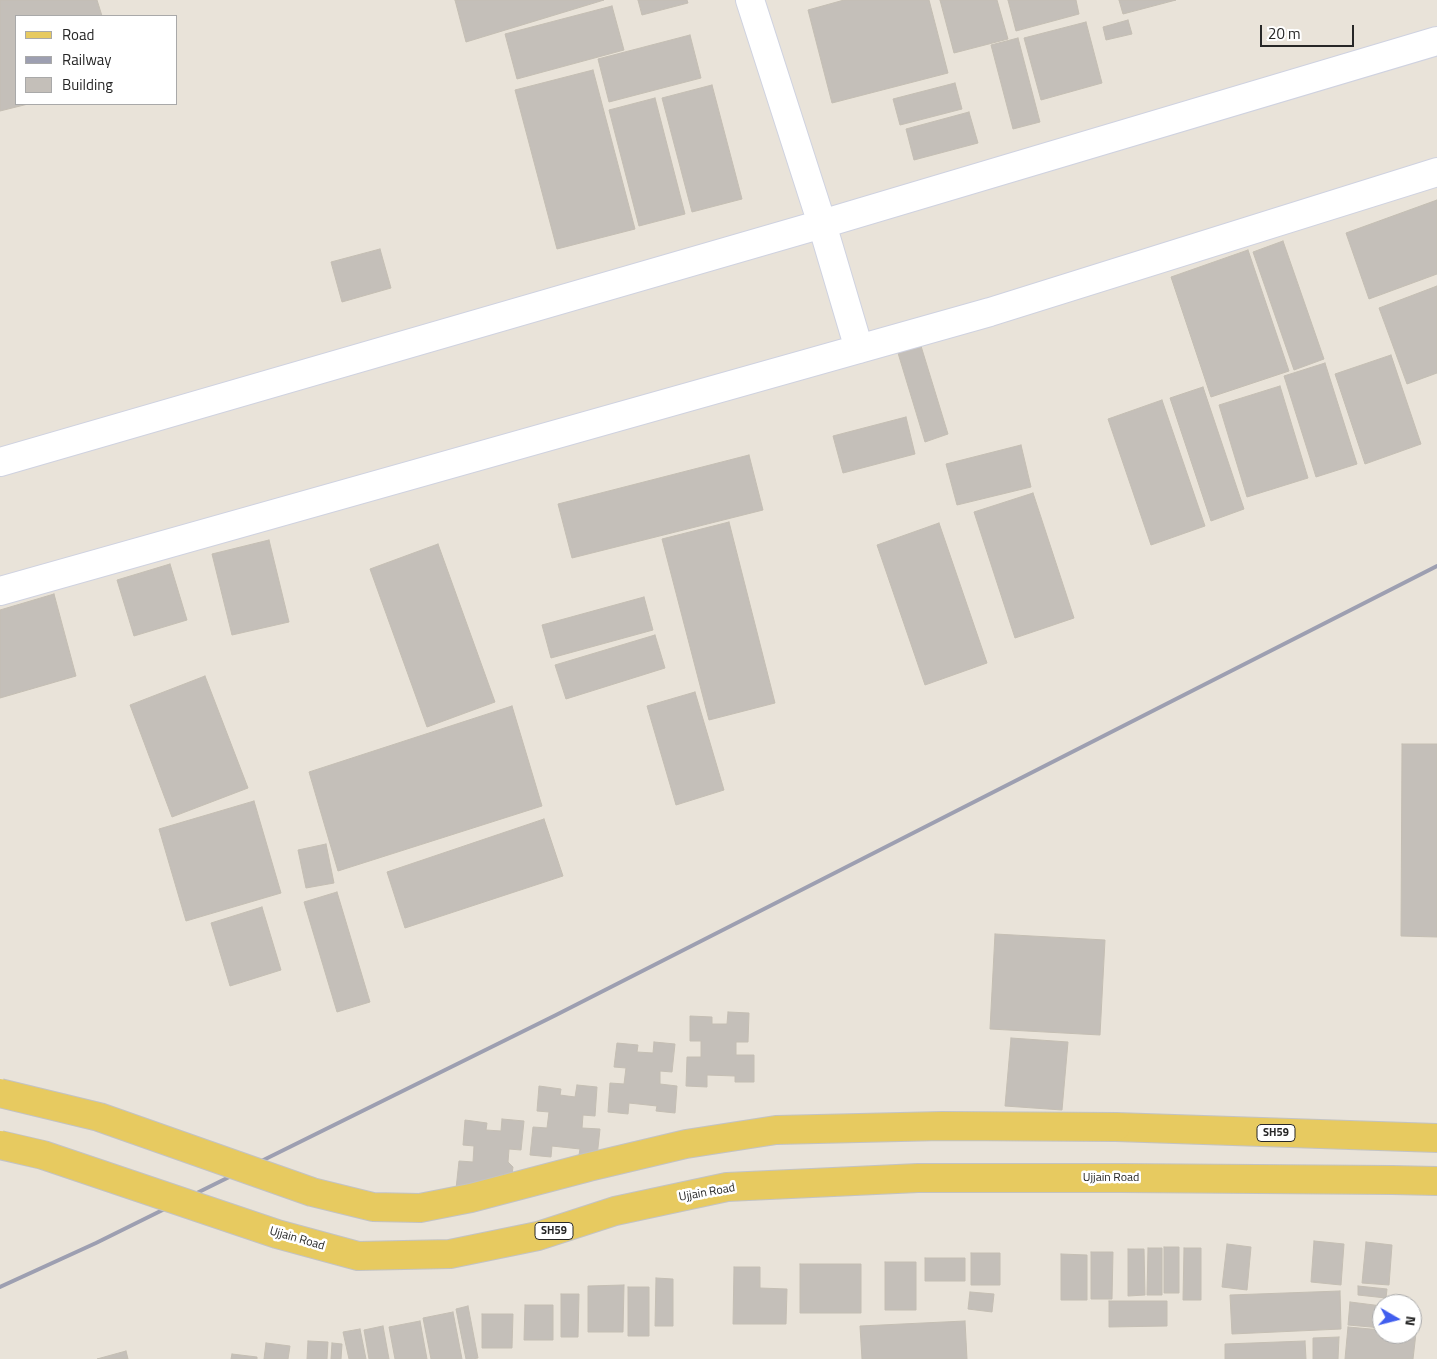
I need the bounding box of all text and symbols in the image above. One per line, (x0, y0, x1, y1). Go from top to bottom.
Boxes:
legend (15, 15, 178, 105)
scale bar (1262, 15, 1356, 47)
text: 20 m (1268, 22, 1301, 45)
text: Road (62, 23, 94, 46)
text: Railway (62, 48, 112, 71)
text: Building (62, 73, 113, 96)
road number: SH59 (1257, 1124, 1295, 1142)
street label: Ujjain Road (1083, 1171, 1139, 1185)
street label: Ujjain Road (678, 1181, 736, 1205)
road number: SH59 (535, 1222, 573, 1240)
street label: Ujjain Road (268, 1224, 326, 1254)
north arrow (1372, 1294, 1422, 1344)
text: N (1400, 1315, 1422, 1327)

